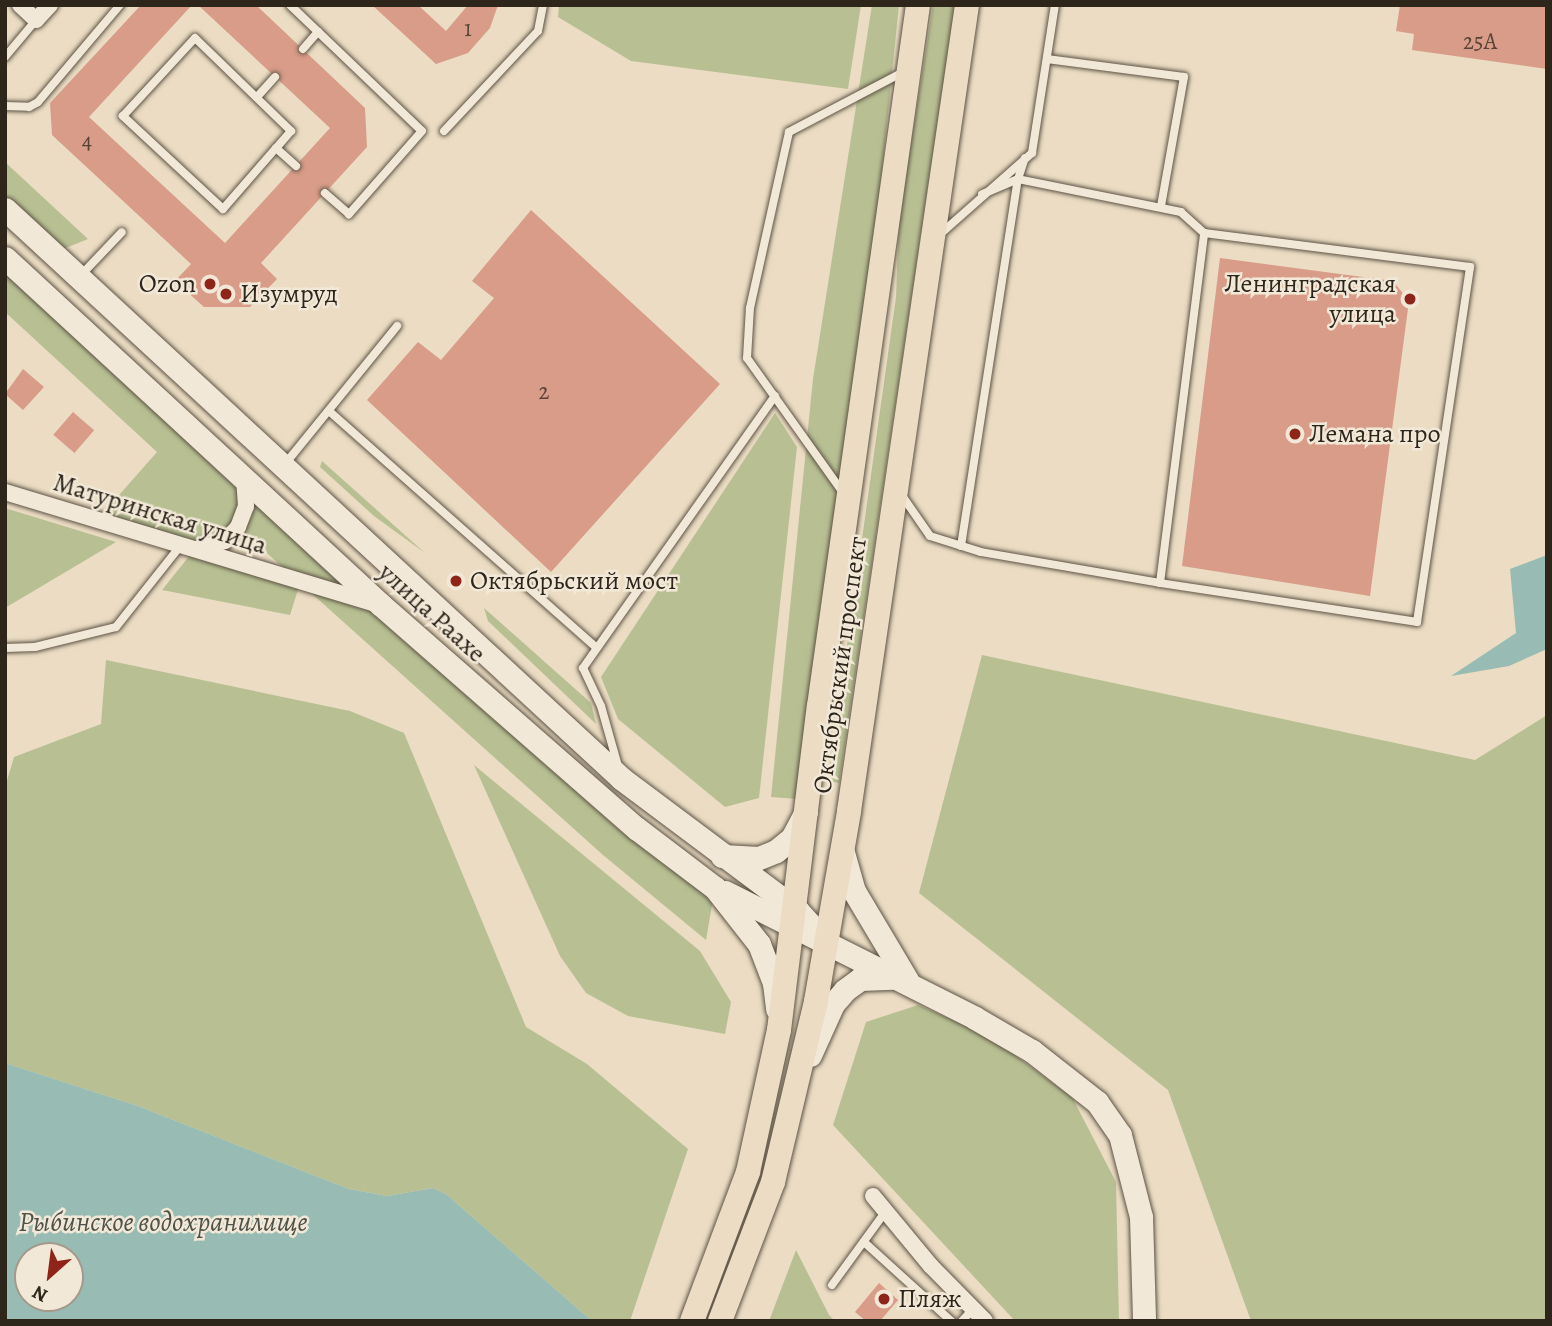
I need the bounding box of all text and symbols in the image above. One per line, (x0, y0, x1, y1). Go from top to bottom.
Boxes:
house number: 1 (464, 15, 472, 43)
house number: 25А (1463, 28, 1497, 56)
house number: 4 (82, 127, 92, 155)
place label: Ozon (139, 268, 196, 300)
place label: Ленинградская улица (1224, 268, 1396, 330)
marker: Ozon (202, 276, 218, 292)
place label: Изумруд (240, 278, 338, 310)
marker: Изумруд (218, 286, 234, 302)
marker: Ленинградская улица (1402, 291, 1418, 307)
house number: 2 (539, 378, 549, 406)
place label: Лемана про (1309, 418, 1441, 450)
marker: Лемана про (1287, 426, 1303, 442)
street label: Матуринская улица (50, 467, 270, 561)
street label: Октябрьский проспект (807, 535, 873, 795)
street label: улица Раахе (372, 557, 492, 669)
place label: Октябрьский мост (470, 565, 678, 597)
marker: Октябрьский мост (448, 573, 464, 589)
water label: Рыбинское водохранилище (18, 1205, 308, 1239)
north arrow (14, 1242, 84, 1312)
text: N (28, 1279, 52, 1309)
place label: Пляж (898, 1283, 961, 1315)
marker: Пляж (876, 1291, 892, 1307)

